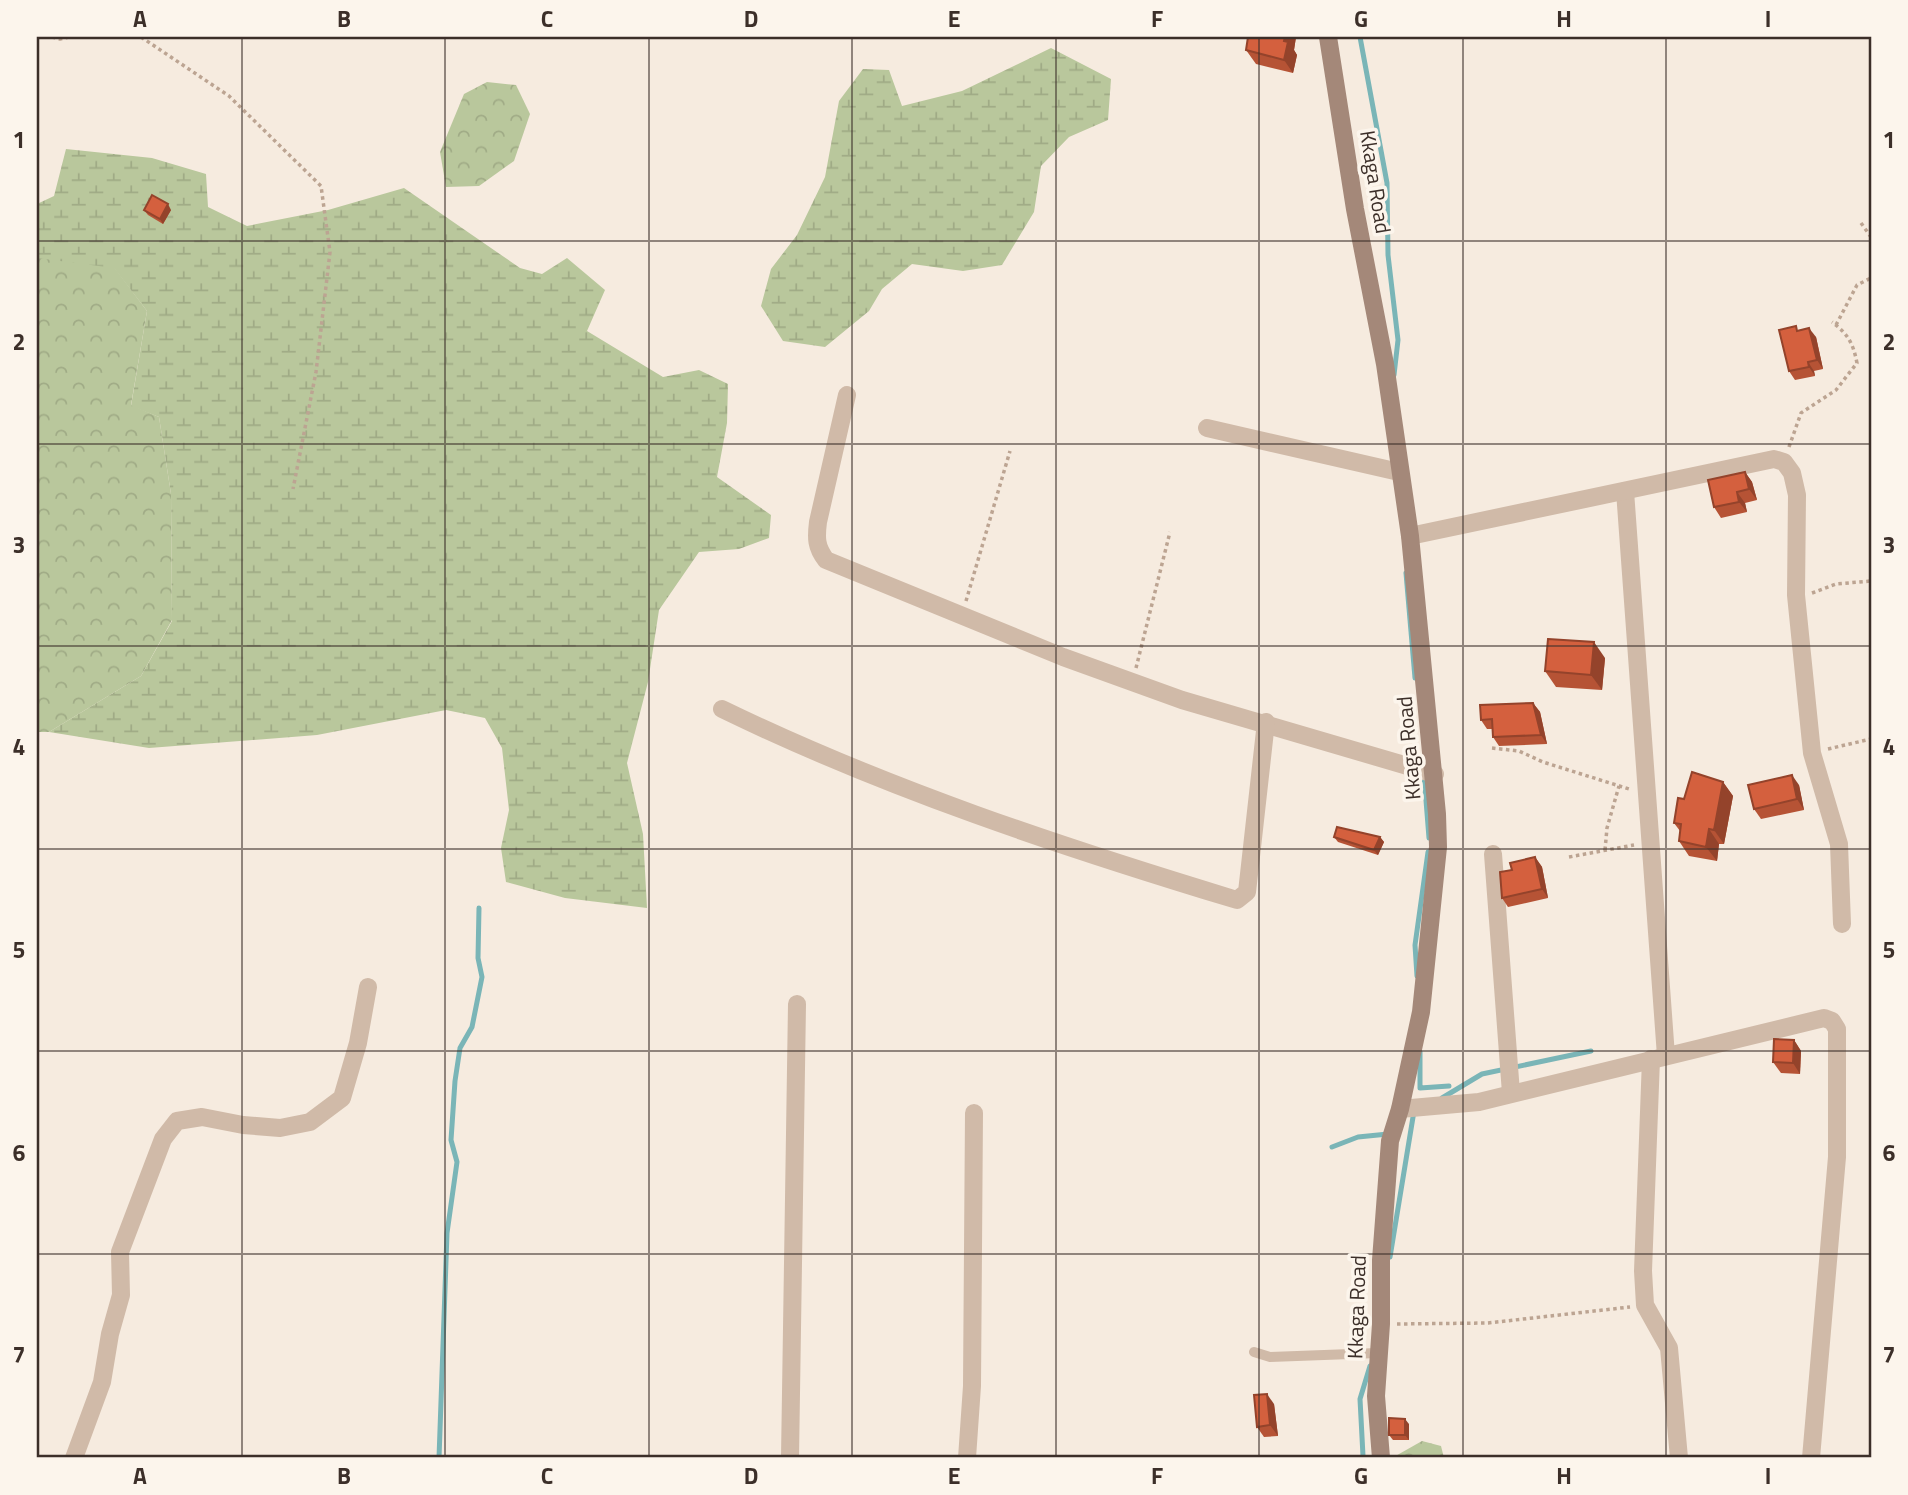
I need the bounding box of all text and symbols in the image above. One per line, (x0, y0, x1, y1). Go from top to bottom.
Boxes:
text: A (133, 1, 147, 36)
text: B (337, 1, 351, 36)
text: C (541, 1, 553, 36)
text: D (744, 1, 758, 36)
text: E (948, 1, 960, 36)
text: F (1151, 1, 1163, 36)
text: G (1354, 1, 1368, 36)
text: H (1556, 1, 1572, 36)
text: I (1765, 1, 1771, 36)
text: 1 (13, 122, 25, 157)
text: 1 (1883, 122, 1895, 157)
street label: Kkaga Road (1352, 128, 1400, 236)
text: 2 (13, 324, 25, 359)
text: 2 (1883, 324, 1895, 359)
text: 3 (13, 527, 25, 562)
text: 3 (1883, 527, 1895, 562)
street label: Kkaga Road (1388, 695, 1428, 801)
text: 4 (13, 729, 25, 764)
text: 4 (1883, 729, 1895, 764)
text: 5 (13, 932, 25, 967)
text: 5 (1883, 932, 1895, 967)
text: 6 (13, 1135, 26, 1170)
text: 6 (1883, 1135, 1896, 1170)
street label: Kkaga Road (1338, 1255, 1374, 1359)
text: 7 (13, 1337, 25, 1372)
text: 7 (1883, 1337, 1895, 1372)
text: A (133, 1458, 147, 1493)
text: B (337, 1458, 351, 1493)
text: C (541, 1458, 553, 1493)
text: D (744, 1458, 758, 1493)
text: E (948, 1458, 960, 1493)
text: F (1151, 1458, 1163, 1493)
text: G (1354, 1458, 1368, 1493)
text: H (1556, 1458, 1572, 1493)
text: I (1765, 1458, 1771, 1493)

